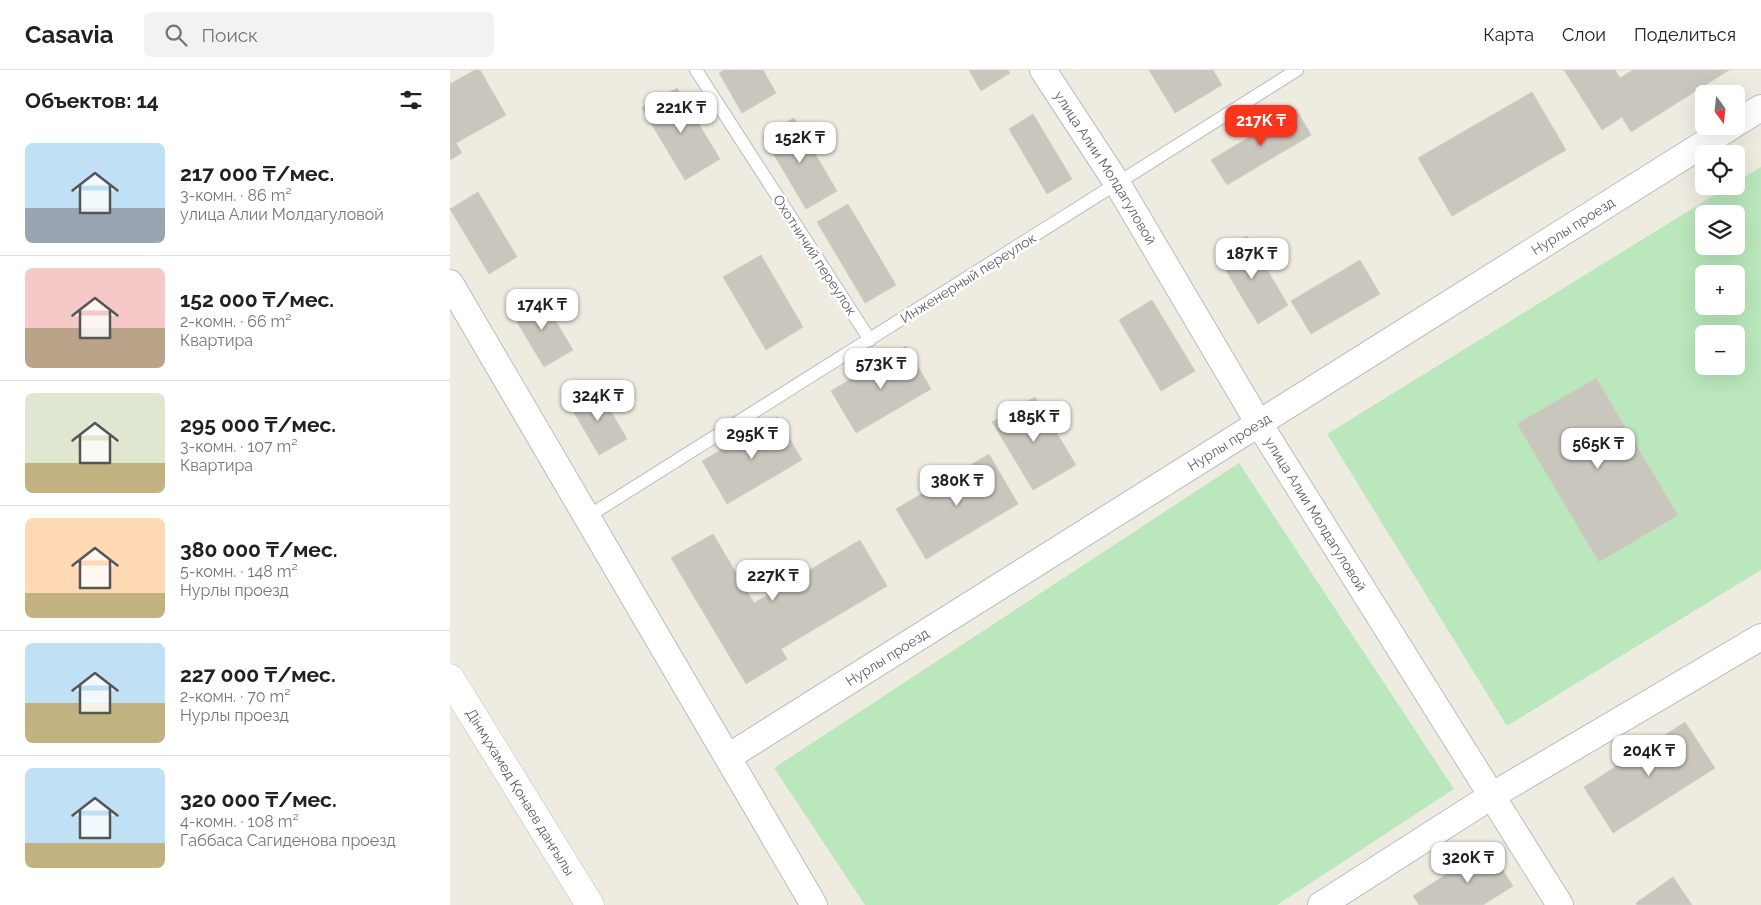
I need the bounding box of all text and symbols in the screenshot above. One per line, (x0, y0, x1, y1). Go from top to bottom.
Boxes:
search box (144, 12, 494, 57)
text: Casavia (25, 20, 114, 49)
icon: search (162, 21, 190, 49)
text: Поиск (202, 24, 258, 46)
text: Карта (1483, 24, 1534, 45)
text: Слои (1562, 24, 1606, 45)
text: Поделиться (1634, 24, 1736, 45)
north arrow (1695, 85, 1745, 135)
map controls (1695, 85, 1745, 375)
icon: filters (397, 86, 425, 114)
text: Объектов: 14 (25, 88, 159, 113)
street label: улица Алии Молдагуловой (1051, 88, 1160, 247)
pin: 221K ₸ (640, 92, 722, 134)
text: 221K ₸ (656, 98, 706, 117)
pin: 217K ₸ (1220, 104, 1302, 147)
text: 217K ₸ (1236, 111, 1286, 130)
pin: 152K ₸ (759, 122, 841, 164)
text: 152K ₸ (775, 128, 825, 147)
button: locate (1695, 145, 1745, 195)
text: 217 000 ₸/мес. (180, 161, 334, 186)
icon: home (65, 163, 125, 223)
text: 3-комн. · 86 m² (180, 186, 292, 205)
street label: Охотничий переулок (770, 192, 860, 318)
street label: Нурлы проезд (1528, 194, 1618, 258)
text: улица Алии Молдагуловой (180, 205, 384, 224)
button: layers (1695, 205, 1745, 255)
street label: Инженерный переулок (897, 230, 1039, 326)
pin: 187K ₸ (1211, 238, 1293, 280)
text: 187K ₸ (1227, 244, 1277, 263)
button: + (1695, 265, 1745, 315)
text: 152 000 ₸/мес. (180, 287, 334, 312)
icon: home (65, 288, 125, 348)
pin: 174K ₸ (501, 288, 583, 331)
text: 174K ₸ (517, 295, 567, 314)
text: 2-комн. · 66 m² (180, 312, 292, 331)
button: − (1695, 325, 1745, 375)
text: Квартира (180, 331, 253, 350)
pin: 573K ₸ (840, 348, 922, 390)
text: 573K ₸ (855, 354, 907, 373)
pin: 324K ₸ (557, 380, 639, 422)
text: 324K ₸ (572, 386, 624, 405)
pin: 185K ₸ (993, 400, 1075, 443)
text: 185K ₸ (1009, 407, 1059, 426)
street label: Нурлы проезд (1185, 410, 1274, 474)
text: 295 000 ₸/мес. (180, 412, 336, 437)
icon: home (65, 413, 125, 473)
pin: 295K ₸ (711, 418, 793, 460)
text: 295K ₸ (726, 424, 778, 443)
pin: 565K ₸ (1557, 428, 1639, 470)
street label: улица Алии Молдагуловой (1261, 434, 1370, 594)
text: 565K ₸ (1572, 434, 1624, 453)
text: 3-комн. · 107 m² (180, 437, 298, 456)
text: Квартира (180, 456, 253, 475)
pin: 380K ₸ (916, 464, 998, 507)
text: 380K ₸ (931, 471, 983, 490)
text: 380 000 ₸/мес. (180, 537, 338, 562)
icon: home (65, 538, 125, 598)
pin: 227K ₸ (732, 560, 814, 602)
text: 5-комн. · 148 m² (180, 562, 298, 581)
text: 227K ₸ (747, 566, 799, 585)
text: Нурлы проезд (180, 581, 289, 600)
street label: Нурлы проезд (843, 625, 932, 689)
text: 227 000 ₸/мес. (180, 662, 336, 687)
icon: home (65, 663, 125, 723)
text: 2-комн. · 70 m² (180, 687, 291, 706)
text: Нурлы проезд (180, 706, 289, 725)
street label: Дінмұхамед Қонаев даңғылы (463, 706, 578, 878)
pin: 204K ₸ (1608, 734, 1690, 777)
text: 204K ₸ (1623, 741, 1675, 760)
text: 320 000 ₸/мес. (180, 787, 337, 812)
icon: home (65, 788, 125, 848)
text: 4-комн. · 108 m² (180, 812, 299, 831)
text: Габбаса Сагиденова проезд (180, 831, 396, 850)
pin: 320K ₸ (1427, 842, 1509, 884)
text: 320K ₸ (1442, 848, 1494, 867)

